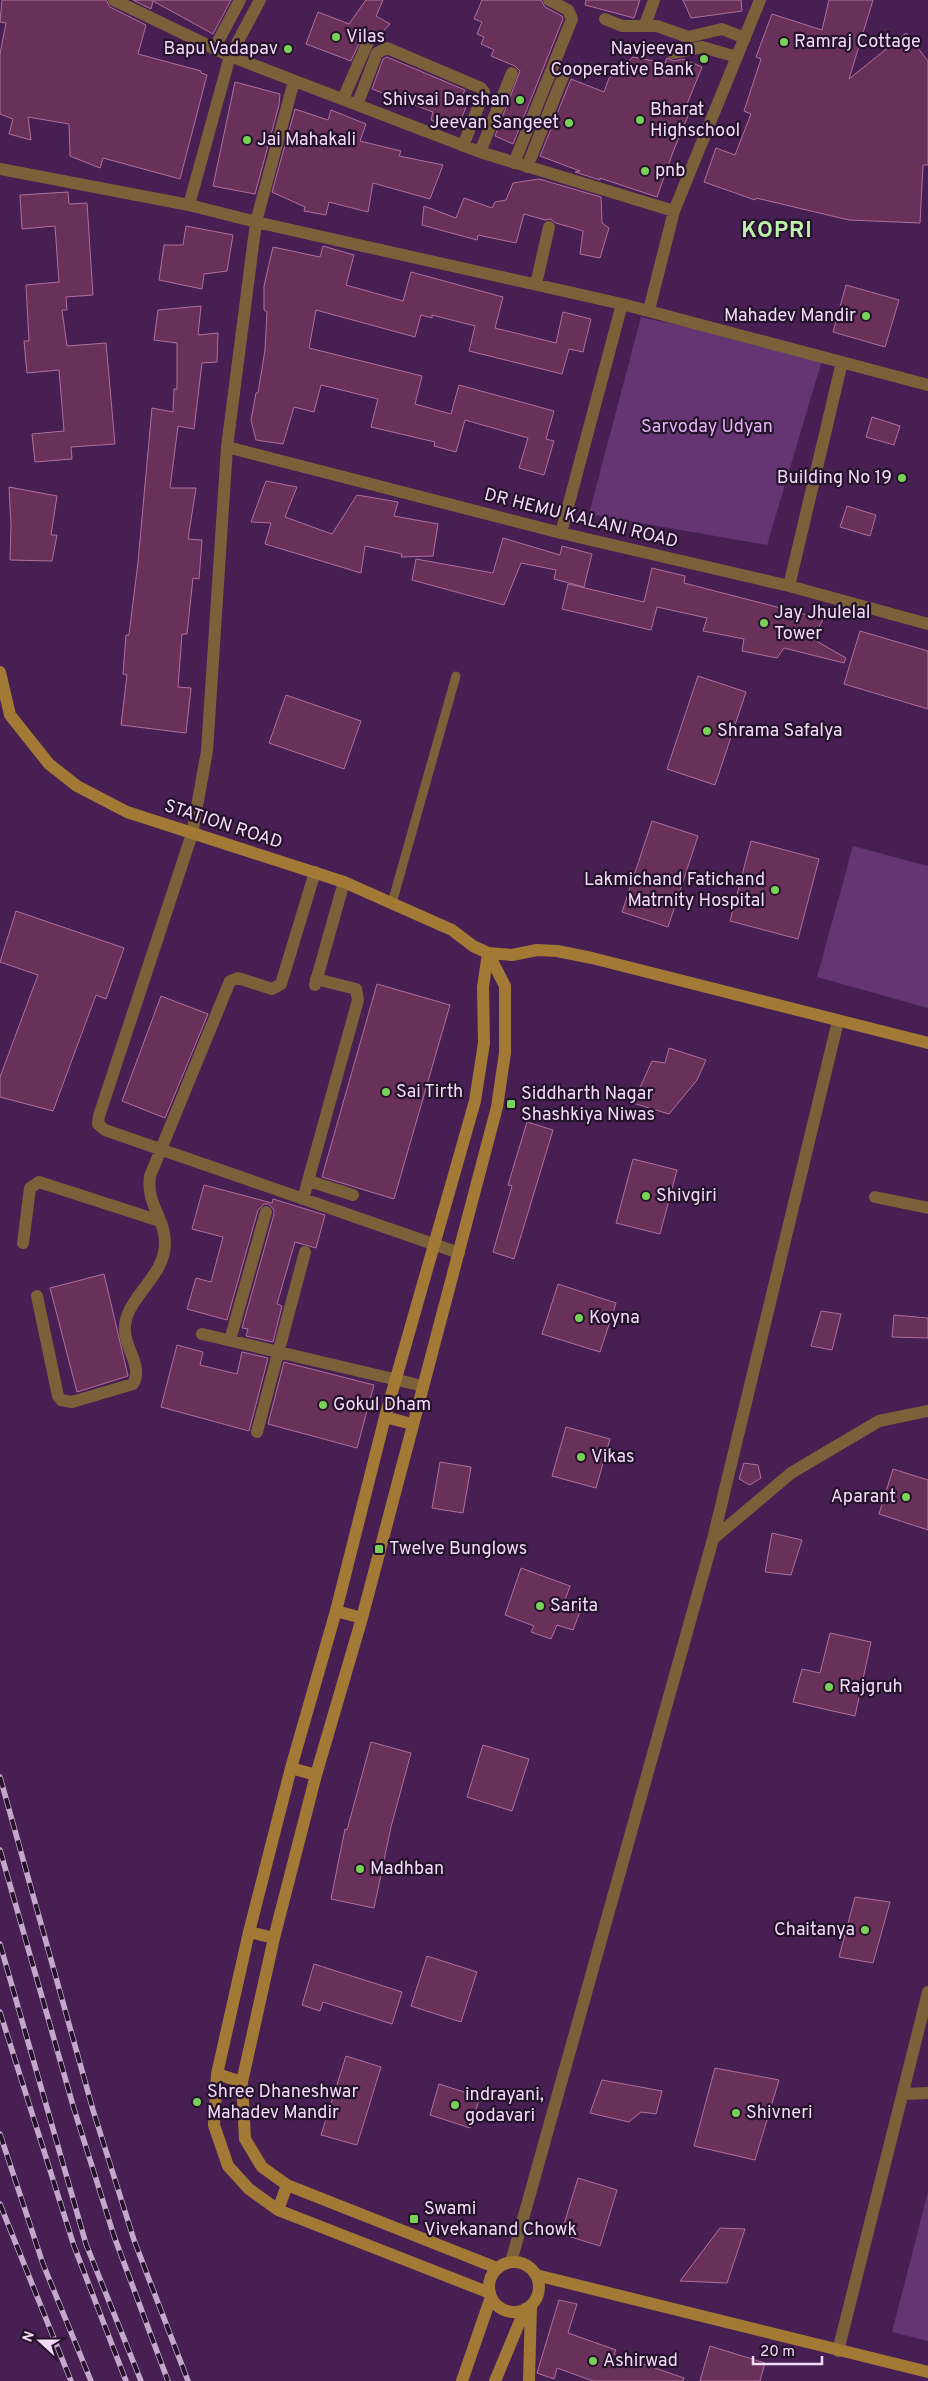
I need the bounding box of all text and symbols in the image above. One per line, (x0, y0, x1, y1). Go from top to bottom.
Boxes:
place label: Vilas (346, 26, 385, 49)
marker: Vilas (330, 31, 342, 43)
place label: Ramraj Cottage (794, 31, 921, 54)
marker: Ramraj Cottage (778, 36, 790, 48)
place label: Bapu Vadapav (163, 38, 278, 61)
place label: Navjeevan Cooperative Bank (550, 38, 694, 82)
marker: Bapu Vadapav (282, 43, 294, 55)
marker: Navjeevan Cooperative Bank (698, 53, 710, 65)
place label: Shivsai Darshan (382, 89, 510, 112)
marker: Shivsai Darshan (514, 94, 526, 106)
place label: Bharat Highschool (650, 99, 740, 143)
place label: Jeevan Sangeet (430, 112, 559, 135)
marker: Bharat Highschool (634, 114, 646, 126)
marker: Jeevan Sangeet (563, 117, 575, 129)
place label: Jai Mahakali (257, 129, 356, 152)
marker: Jai Mahakali (241, 134, 253, 146)
place label: pnb (655, 160, 685, 183)
marker: pnb (639, 165, 651, 177)
district label: KOPRI (741, 218, 813, 245)
place label: Mahadev Mandir (724, 305, 856, 328)
marker: Mahadev Mandir (860, 310, 872, 322)
park label: Sarvoday Udyan (641, 416, 773, 439)
place label: Building No 19 (777, 467, 892, 490)
marker: Building No 19 (896, 472, 908, 484)
street label: DR HEMU KALANI ROAD (482, 484, 680, 554)
place label: Jay Jhulelal Tower (774, 602, 870, 646)
marker: Jay Jhulelal Tower (758, 617, 770, 629)
place label: Shrama Safalya (717, 720, 843, 743)
marker: Shrama Safalya (701, 725, 713, 737)
street label: STATION ROAD (161, 795, 285, 855)
place label: Lakmichand Fatichand Matrnity Hospital (584, 869, 765, 913)
marker: Lakmichand Fatichand Matrnity Hospital (769, 884, 781, 896)
place label: Sai Tirth (396, 1081, 463, 1104)
place label: Siddharth Nagar Shashkiya Niwas (521, 1083, 655, 1127)
marker: Sai Tirth (380, 1086, 392, 1098)
marker: Siddharth Nagar Shashkiya Niwas (505, 1098, 517, 1110)
place label: Shivgiri (656, 1185, 717, 1208)
marker: Shivgiri (640, 1190, 652, 1202)
place label: Koyna (589, 1307, 640, 1330)
marker: Koyna (573, 1312, 585, 1324)
place label: Gokul Dham (333, 1394, 431, 1417)
marker: Gokul Dham (317, 1399, 329, 1411)
place label: Vikas (591, 1446, 634, 1469)
marker: Vikas (575, 1451, 587, 1463)
place label: Aparant (831, 1486, 896, 1509)
marker: Aparant (900, 1491, 912, 1503)
place label: Twelve Bunglows (389, 1538, 527, 1561)
marker: Twelve Bunglows (373, 1543, 385, 1555)
place label: Sarita (550, 1595, 598, 1618)
marker: Sarita (534, 1600, 546, 1612)
place label: Rajgruh (839, 1676, 903, 1699)
marker: Rajgruh (823, 1681, 835, 1693)
place label: Madhban (370, 1858, 444, 1881)
marker: Madhban (354, 1863, 366, 1875)
place label: Chaitanya (774, 1919, 855, 1942)
marker: Chaitanya (859, 1924, 871, 1936)
place label: Shree Dhaneshwar Mahadev Mandir (207, 2081, 359, 2125)
place label: indrayani, godavari (465, 2084, 544, 2128)
marker: Shree Dhaneshwar Mahadev Mandir (191, 2096, 203, 2108)
marker: indrayani, godavari (449, 2099, 461, 2111)
place label: Shivneri (746, 2102, 813, 2125)
marker: Shivneri (730, 2107, 742, 2119)
place label: Swami Vivekanand Chowk (424, 2198, 577, 2242)
marker: Swami Vivekanand Chowk (408, 2213, 420, 2225)
north arrow (15, 2316, 65, 2366)
text: N (20, 2329, 39, 2345)
scale bar (753, 2334, 822, 2366)
text: 20 m (760, 2343, 795, 2362)
place label: Ashirwad (603, 2350, 678, 2373)
marker: Ashirwad (587, 2355, 599, 2367)

